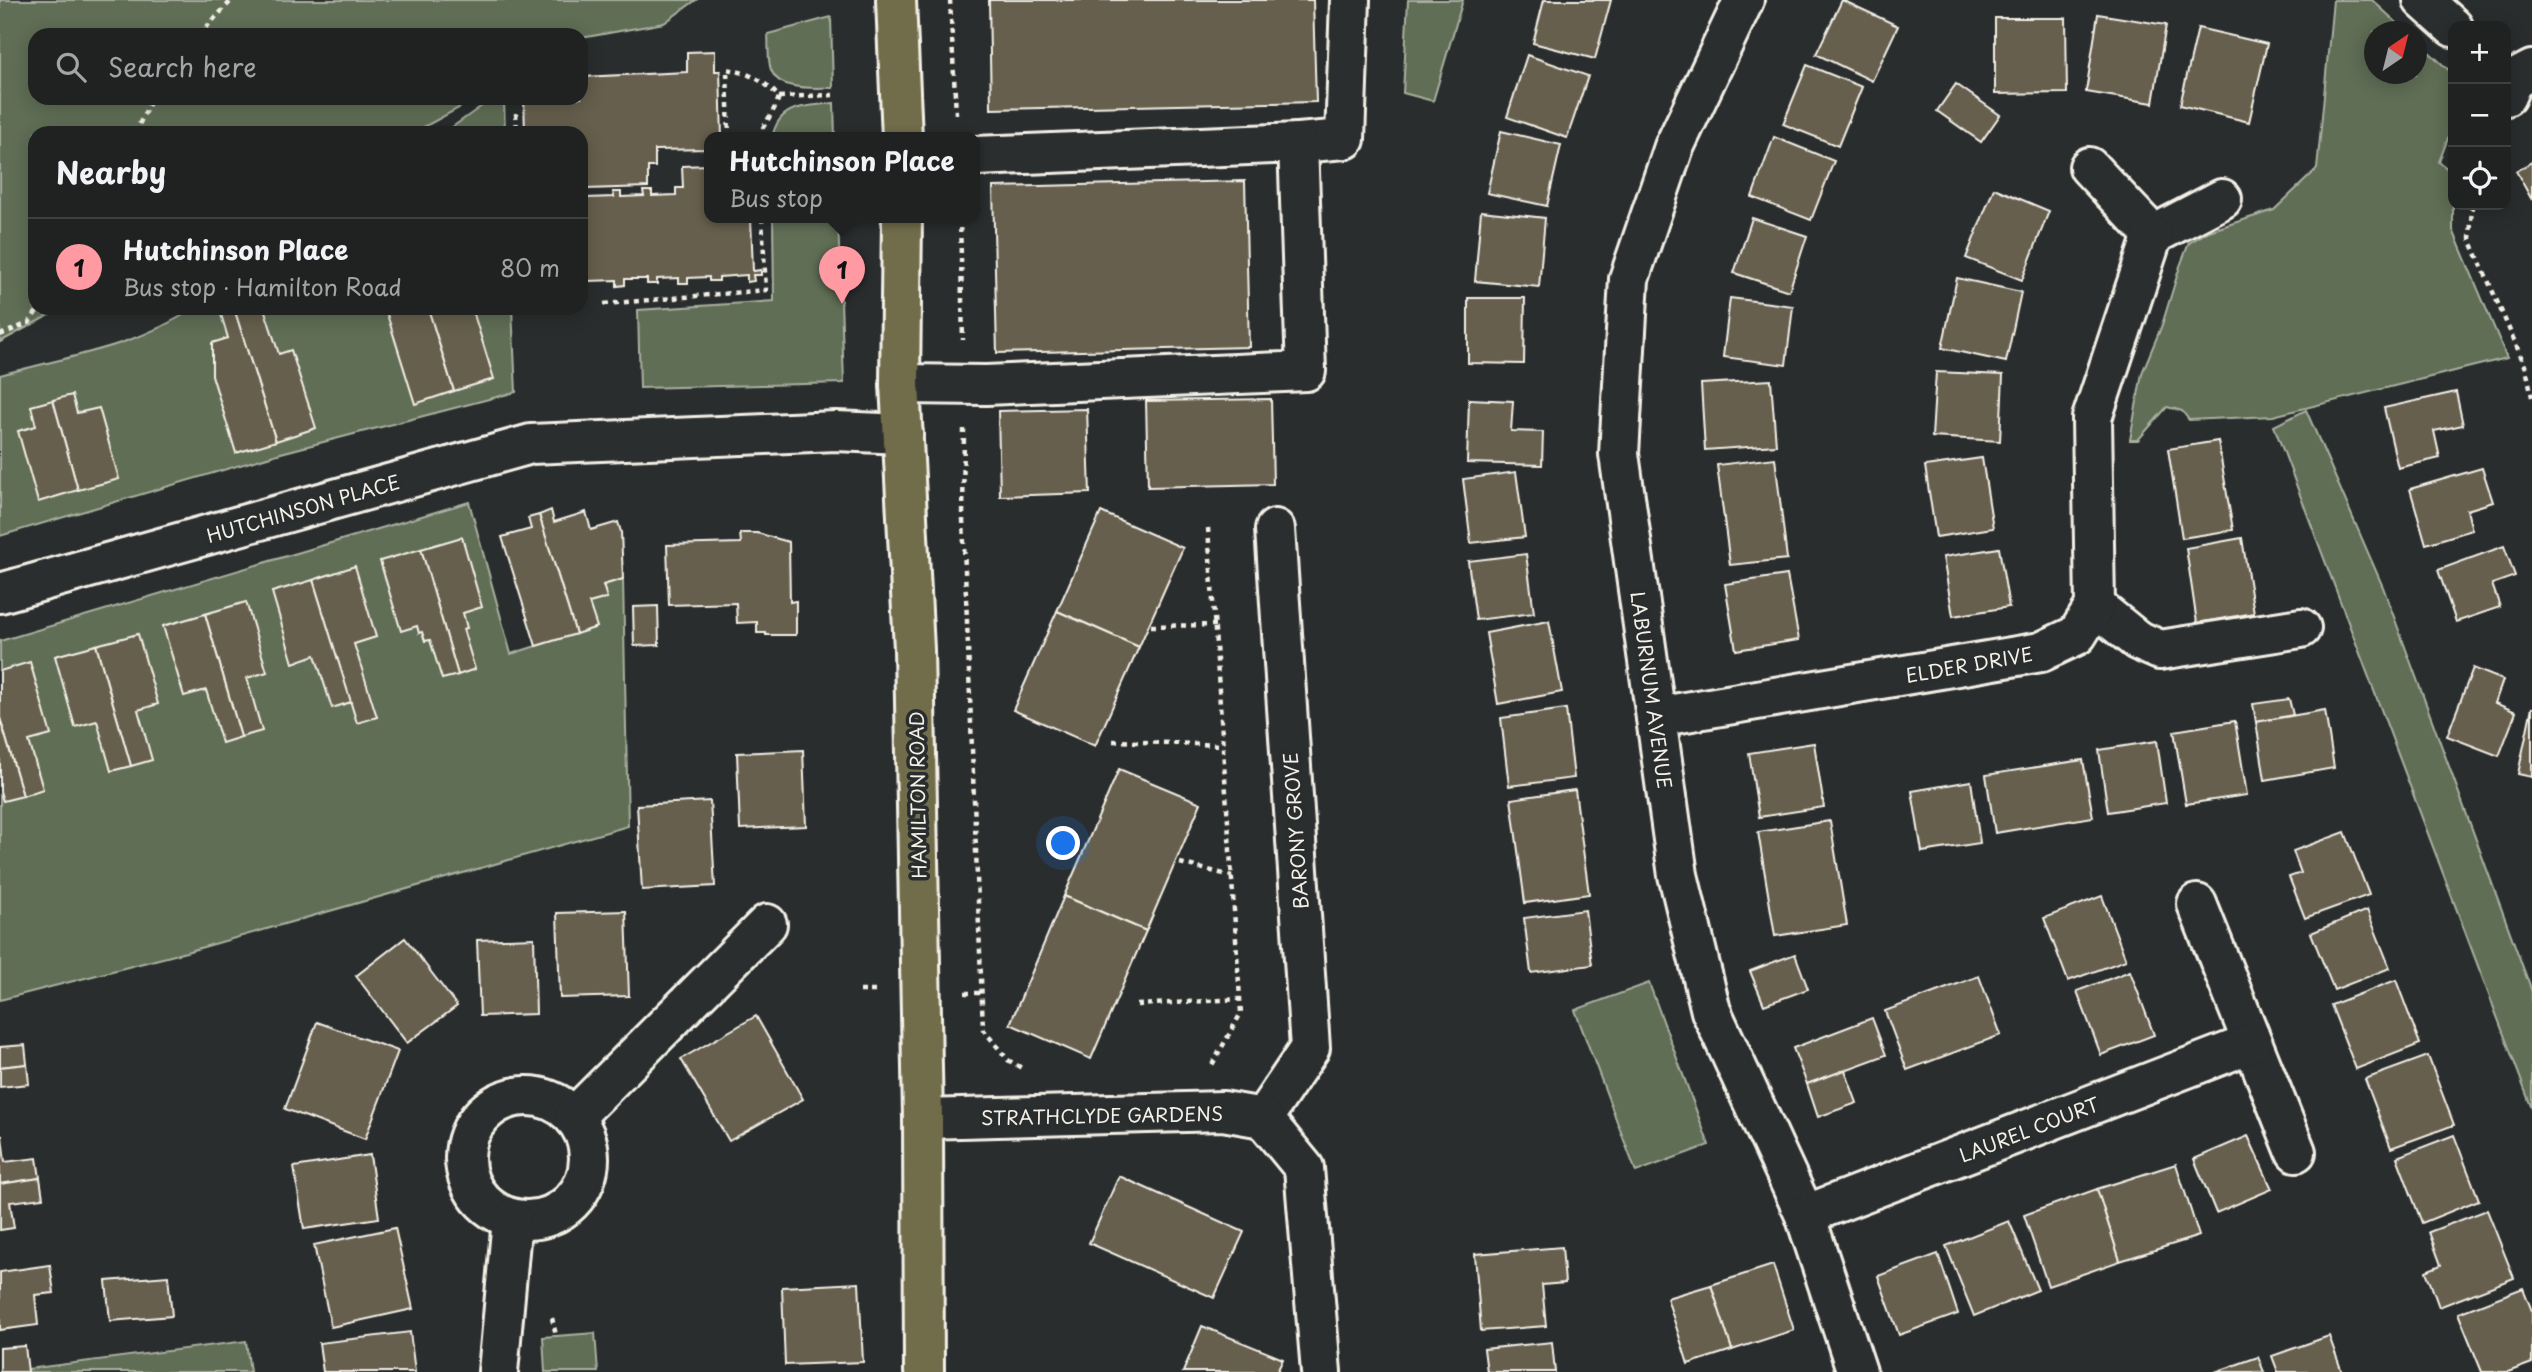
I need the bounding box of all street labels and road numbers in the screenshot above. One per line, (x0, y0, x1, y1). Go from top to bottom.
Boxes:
street label: HUTCHINSON PLACE (203, 467, 403, 549)
street label: LABURNUM AVENUE (1624, 590, 1680, 790)
street label: ELDER DRIVE (1903, 639, 2035, 689)
street label: HAMILTON ROAD (902, 711, 932, 879)
street label: BARONY GROVE (1276, 752, 1314, 910)
street label: LAUREL COURT (1955, 1089, 2103, 1169)
street label: STRATHCLYDE GARDENS (981, 1099, 1223, 1131)

